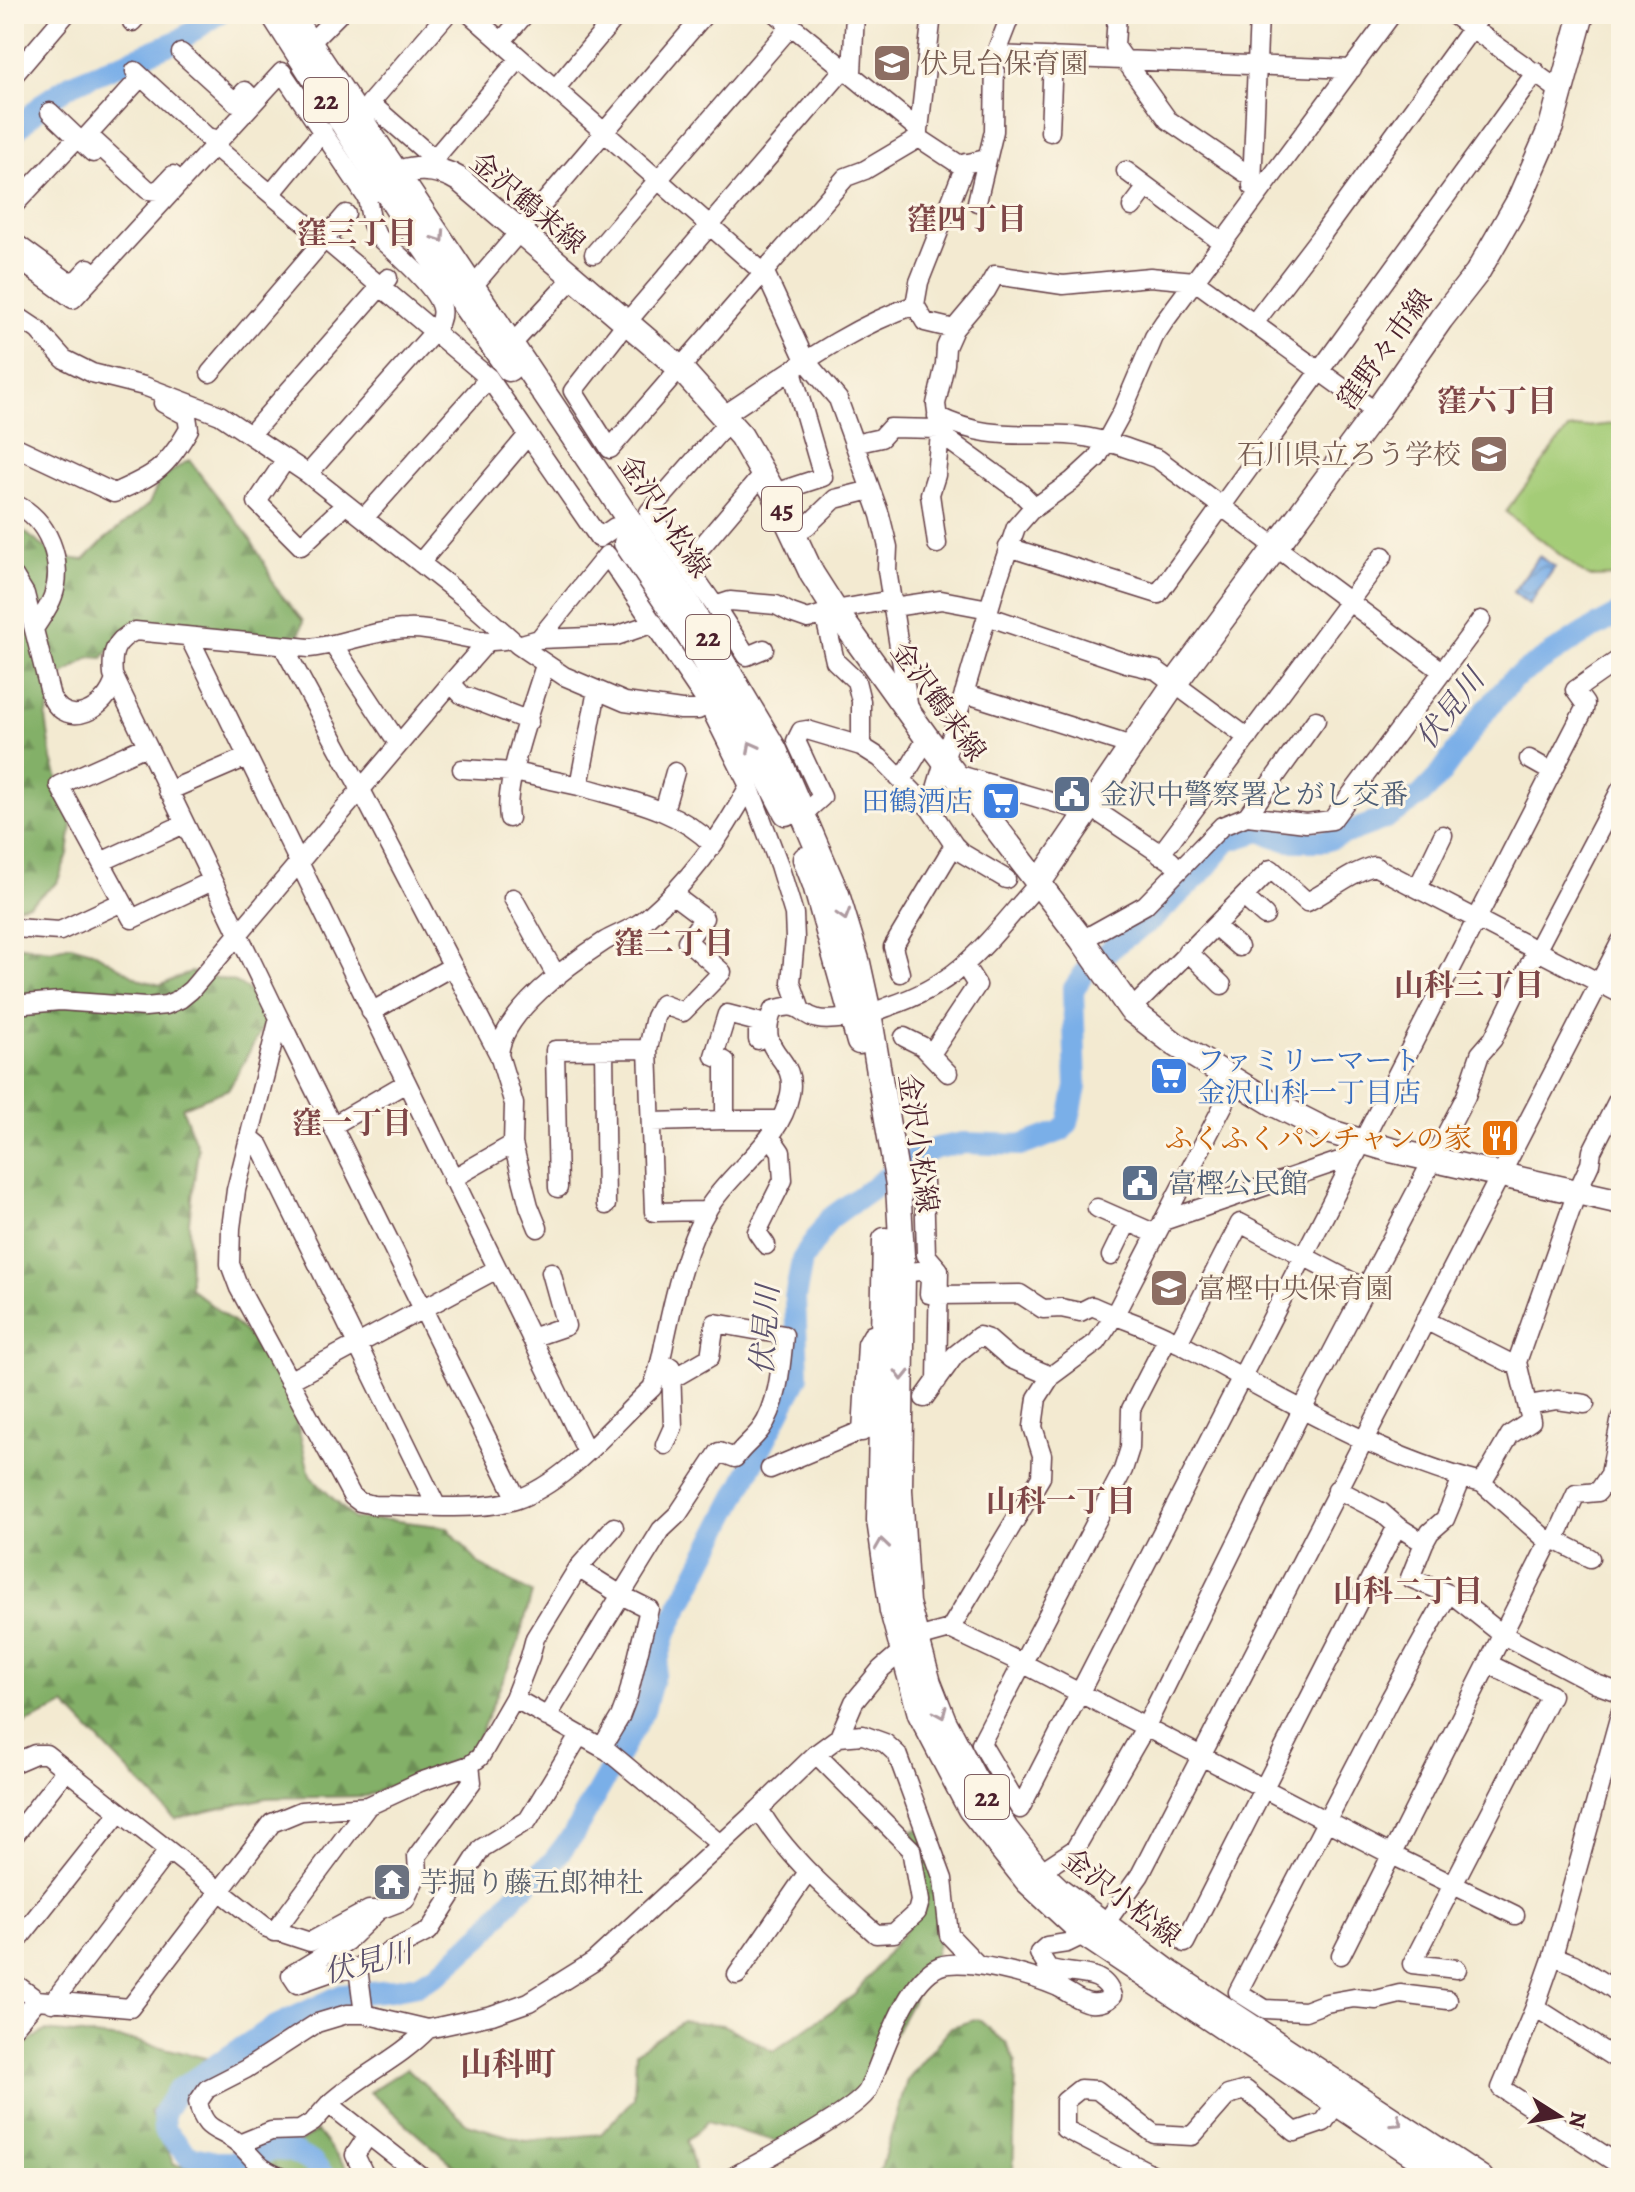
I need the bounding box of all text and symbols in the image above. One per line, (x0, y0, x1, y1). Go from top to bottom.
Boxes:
school or university icon: 伏見台保育園 (871, 42, 913, 84)
place label: 伏見台保育園 (920, 45, 1088, 83)
road number: 22 (304, 78, 348, 122)
street label: 金沢鶴来線 (462, 143, 593, 262)
district label: 窪四丁目 (907, 199, 1027, 239)
district label: 窪三丁目 (297, 213, 417, 253)
one-way arrow (430, 229, 445, 243)
street label: 窪野々市線 (1328, 282, 1441, 417)
district label: 窪六丁目 (1437, 381, 1557, 421)
school or university icon: 石川県立ろう学校 (1468, 433, 1510, 475)
place label: 石川県立ろう学校 (1237, 436, 1461, 474)
street label: 金沢小松線 (609, 448, 719, 585)
road number: 45 (762, 487, 802, 531)
road number: 22 (686, 615, 730, 659)
street label: 金沢鶴来線 (882, 634, 995, 769)
water label: 伏見川 (1407, 659, 1495, 757)
one-way arrow (747, 741, 762, 756)
public building icon: 金沢中警察署とがし交番 (1051, 773, 1093, 815)
place label: 金沢中警察署とがし交番 (1100, 776, 1408, 814)
supermarket icon: 田鶴酒店 (980, 780, 1022, 822)
place label: 田鶴酒店 (861, 783, 973, 821)
one-way arrow (834, 908, 850, 922)
district label: 窪二丁目 (614, 923, 734, 963)
district label: 山科三丁目 (1394, 965, 1544, 1005)
place label: ファミリーマート 金沢山科一丁目店 (1197, 1042, 1421, 1112)
supermarket icon: ファミリーマート 金沢山科一丁目店 (1148, 1055, 1190, 1097)
street label: 金沢小松線 (889, 1071, 947, 1215)
district label: 窪一丁目 (292, 1103, 412, 1143)
restaurant icon: ふくふくパンチャンの家 (1479, 1117, 1521, 1159)
place label: ふくふくパンチャンの家 (1165, 1120, 1472, 1158)
public building icon: 富樫公民館 (1119, 1162, 1161, 1204)
place label: 富樫公民館 (1168, 1165, 1308, 1203)
school or university icon: 富樫中央保育園 (1148, 1267, 1190, 1309)
place label: 富樫中央保育園 (1197, 1270, 1393, 1308)
water label: 伏見川 (742, 1281, 788, 1376)
one-way arrow (893, 1369, 910, 1382)
district label: 山科一丁目 (986, 1481, 1136, 1521)
one-way arrow (874, 1537, 891, 1551)
district label: 山科二丁目 (1333, 1571, 1483, 1611)
one-way arrow (932, 1705, 948, 1719)
road number: 22 (965, 1775, 1009, 1819)
street label: 金沢小松線 (1055, 1840, 1188, 1956)
temple icon: 芋掘り藤五郎神社 (371, 1861, 413, 1903)
place label: 芋掘り藤五郎神社 (420, 1864, 644, 1902)
water label: 伏見川 (319, 1931, 419, 1992)
district label: 山科町 (460, 2042, 556, 2086)
north arrow (1519, 2076, 1599, 2156)
text: N (1561, 2109, 1594, 2130)
one-way arrow (1388, 2113, 1402, 2128)

